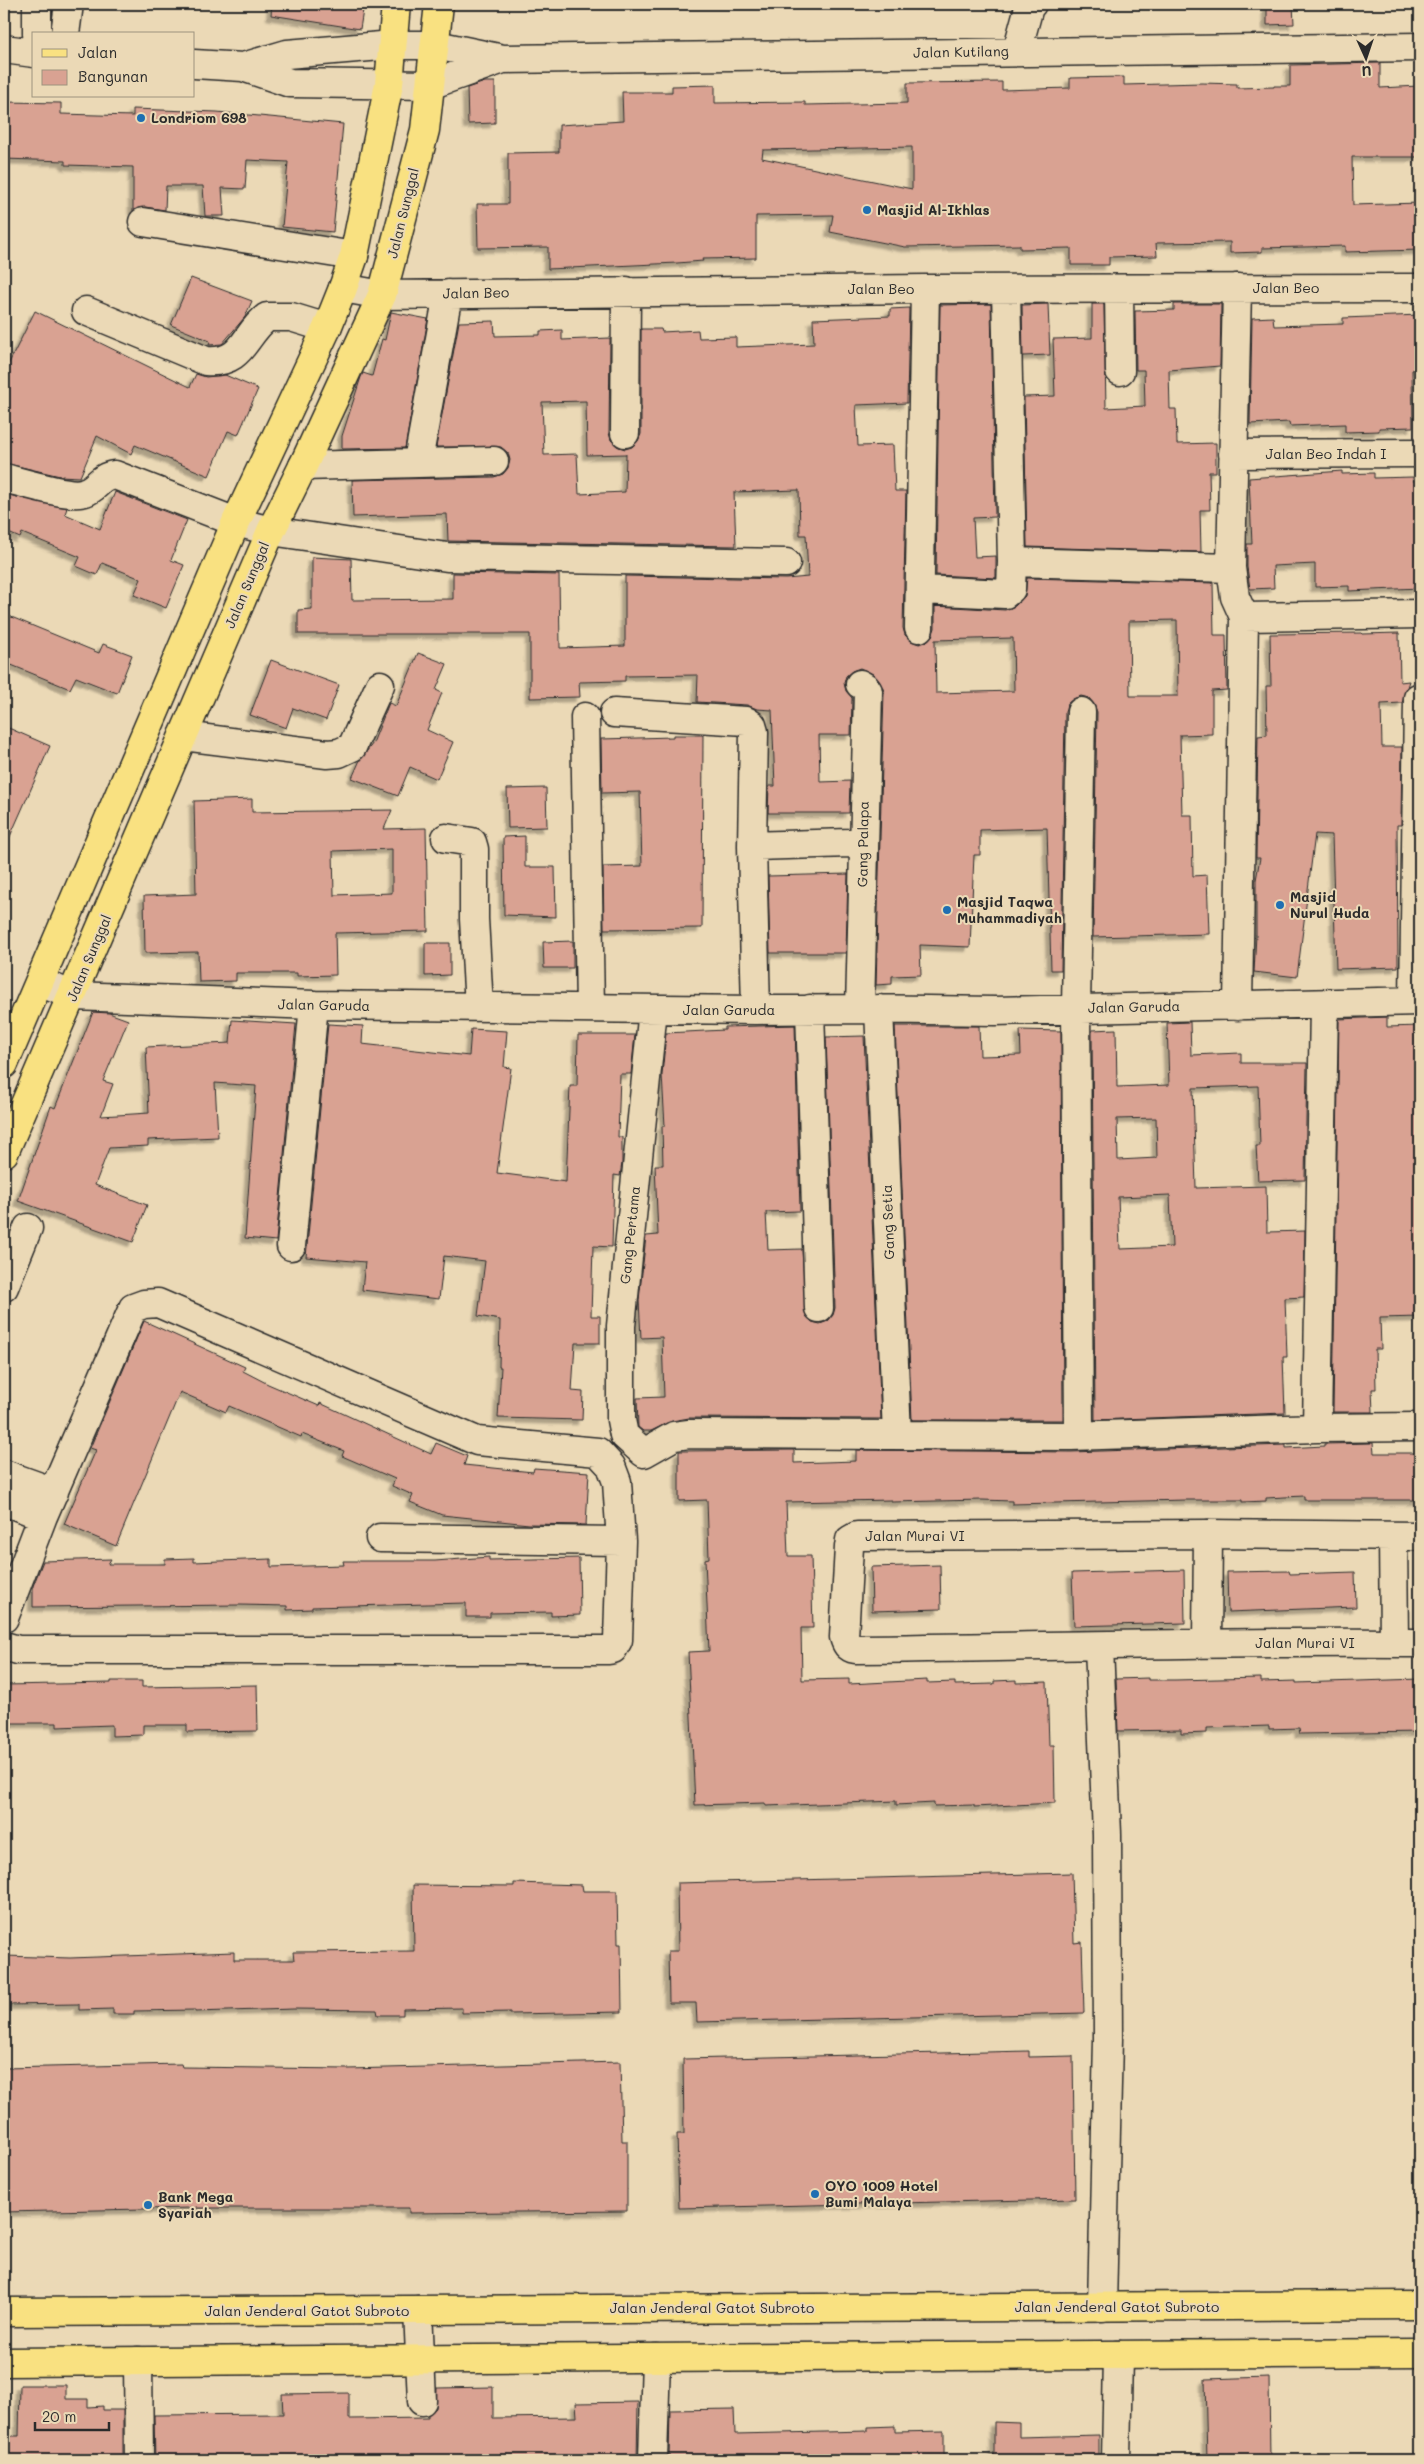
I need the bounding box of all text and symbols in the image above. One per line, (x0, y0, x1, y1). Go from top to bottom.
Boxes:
legend (32, 32, 195, 98)
north arrow (1342, 32, 1392, 82)
street label: Jalan Kutilang (913, 41, 1009, 62)
text: Jalan (78, 42, 117, 62)
text: U (1361, 62, 1372, 81)
text: Bangunan (78, 66, 148, 86)
place label: Londriom 698 (151, 108, 247, 127)
marker: Londriom 698 (135, 112, 147, 124)
street label: Jalan Sunggal (382, 166, 423, 260)
place label: Masjid Al-Ikhlas (877, 200, 990, 219)
marker: Masjid Al-Ikhlas (861, 204, 873, 216)
street label: Jalan Beo (1253, 278, 1319, 297)
street label: Jalan Beo (848, 279, 914, 298)
street label: Jalan Beo (443, 282, 509, 303)
street label: Jalan Beo Indah I (1265, 444, 1387, 463)
street label: Jalan Sunggal (220, 538, 273, 631)
street label: Gang Palapa (852, 801, 873, 887)
place label: Masjid Nurul Huda (1290, 887, 1370, 922)
place label: Masjid Taqwa Muhammadiyah (957, 892, 1062, 927)
marker: Masjid Nurul Huda (1274, 899, 1286, 911)
marker: Masjid Taqwa Muhammadiyah (941, 904, 953, 916)
street label: Jalan Sunggal (62, 911, 115, 1004)
street label: Jalan Garuda (278, 994, 370, 1015)
street label: Jalan Garuda (1088, 996, 1180, 1017)
street label: Jalan Garuda (683, 1000, 775, 1019)
street label: Gang Setia (877, 1184, 898, 1260)
street label: Gang Pertama (615, 1185, 644, 1285)
street label: Jalan Murai VI (865, 1526, 965, 1545)
street label: Jalan Murai VI (1255, 1633, 1355, 1652)
place label: OYO 1009 Hotel Bumi Malaya (825, 2176, 938, 2211)
place label: Bank Mega Syariah (158, 2187, 234, 2222)
marker: OYO 1009 Hotel Bumi Malaya (809, 2188, 821, 2200)
marker: Bank Mega Syariah (142, 2199, 154, 2211)
street label: Jalan Jenderal Gatot Subroto (1015, 2297, 1219, 2316)
street label: Jalan Jenderal Gatot Subroto (610, 2298, 814, 2317)
street label: Jalan Jenderal Gatot Subroto (205, 2301, 409, 2320)
scale bar (35, 2399, 109, 2431)
text: 20 m (42, 2406, 76, 2426)

